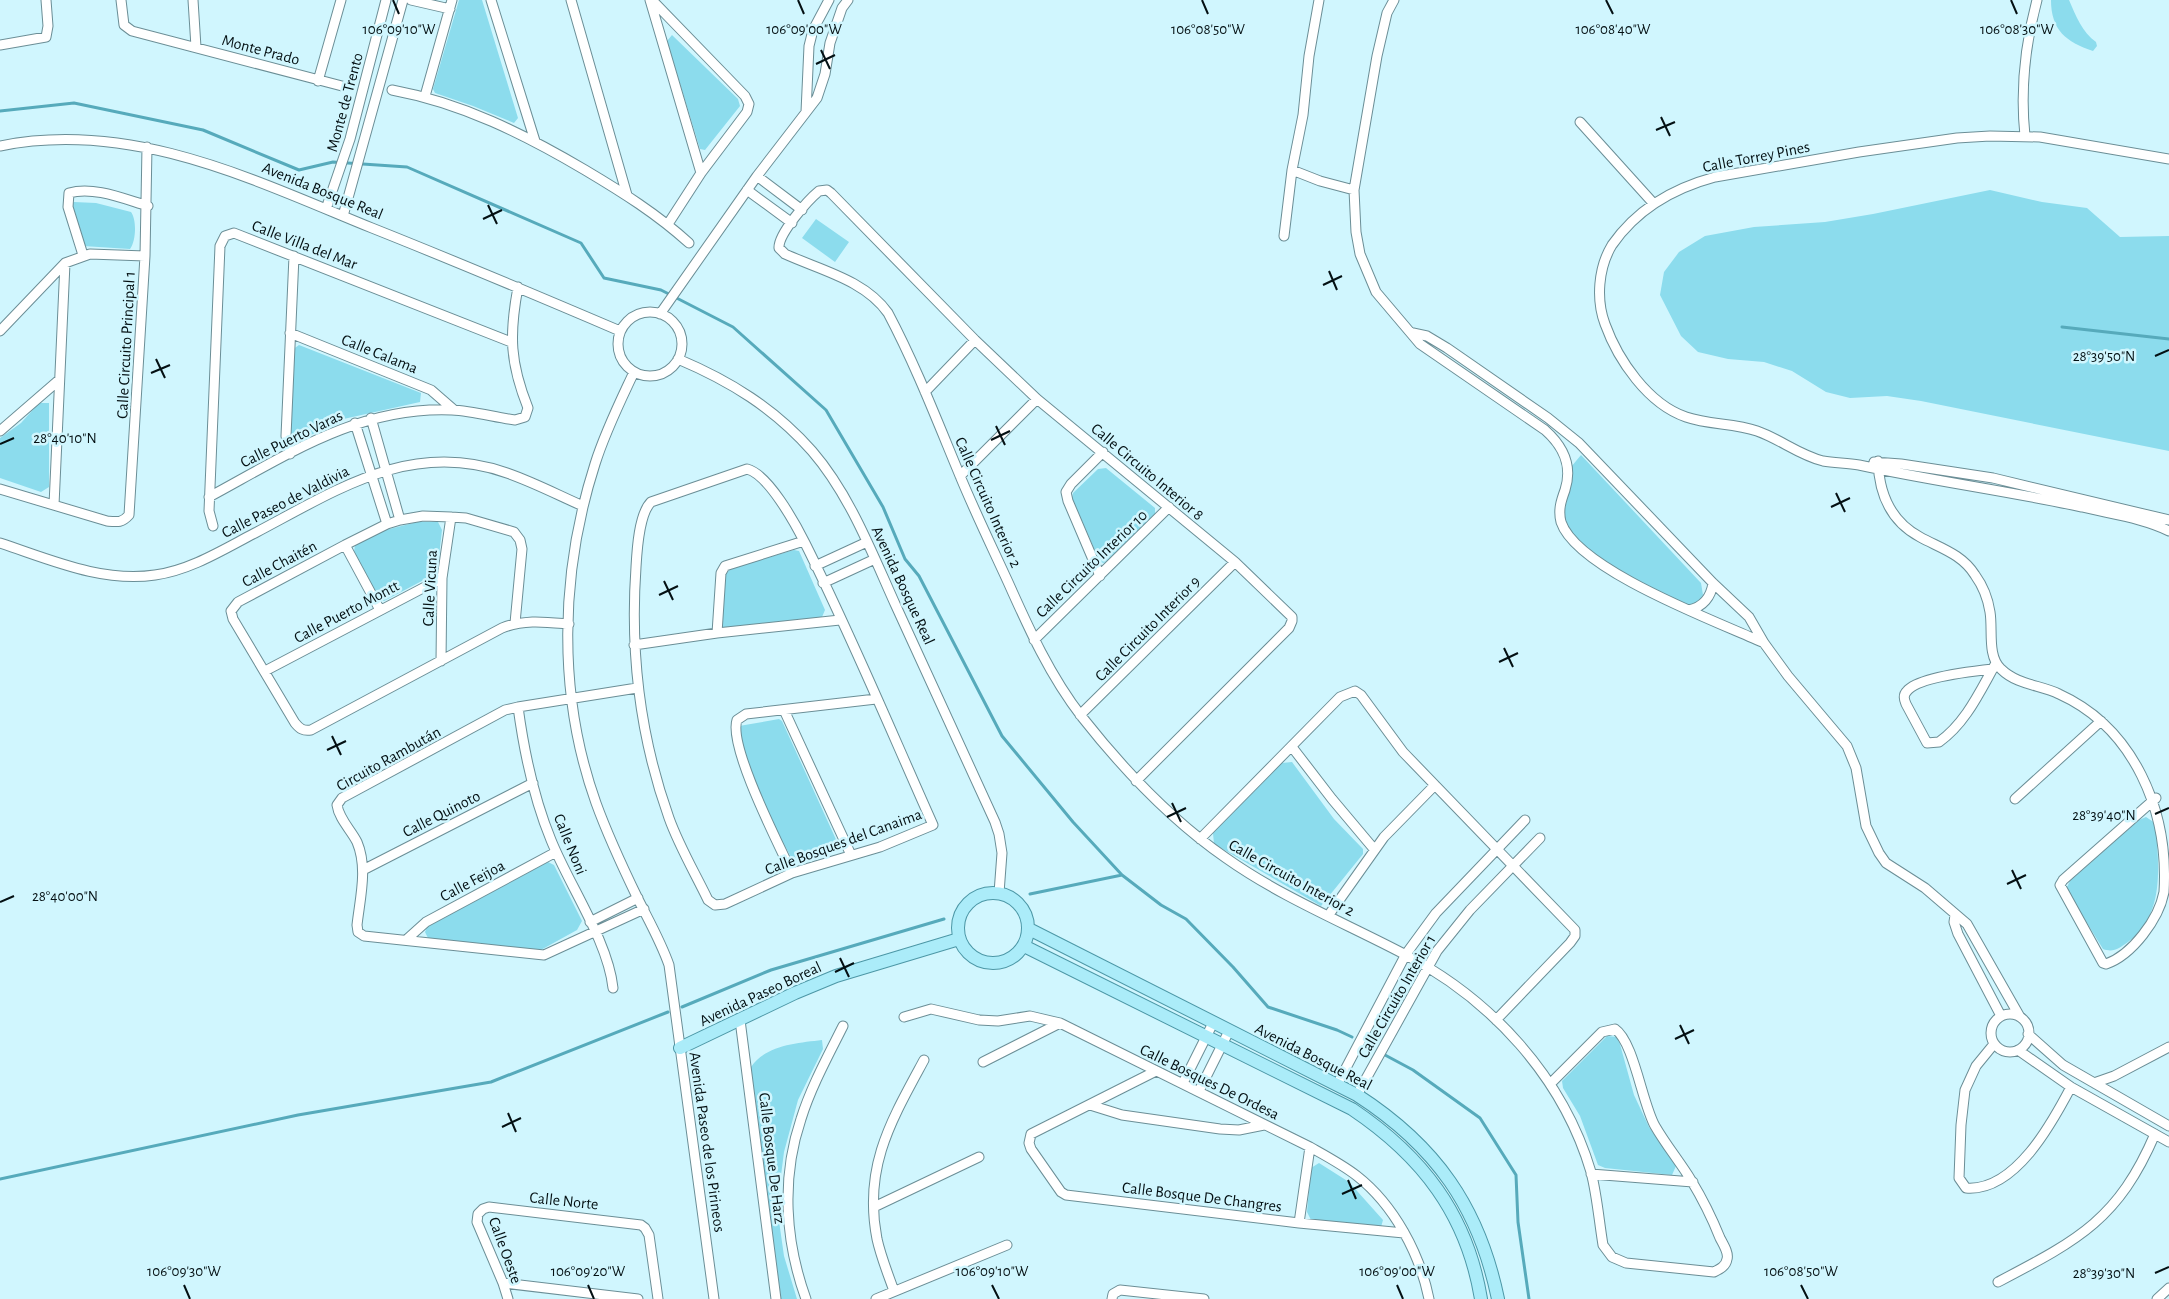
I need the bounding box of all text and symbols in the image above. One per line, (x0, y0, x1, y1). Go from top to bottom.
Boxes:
text: 106°09'10"W (363, 22, 436, 37)
text: 106°09'00"W (766, 22, 842, 37)
text: 106°08'50"W (1171, 22, 1246, 37)
text: 106°08'40"W (1576, 22, 1651, 37)
text: 106°08'30"W (1980, 22, 2055, 37)
street label: Monte Prado (220, 32, 301, 68)
street label: Monte de Trento (324, 51, 366, 153)
street label: Calle Torrey Pines (1701, 139, 1811, 176)
street label: Avenida Bosque Real (260, 159, 385, 222)
street label: Calle Villa del Mar (250, 217, 360, 273)
street label: Calle Circuito Principal 1 (114, 271, 138, 419)
street label: Calle Calama (339, 331, 420, 376)
text: 28°39'50"N (2073, 349, 2135, 364)
street label: Calle Puerto Varas (238, 407, 345, 471)
street label: Calle Circuito Interior 8 (1088, 420, 1207, 523)
text: 28°40'10"N (33, 431, 97, 446)
street label: Calle Circuito Interior 2 (952, 435, 1024, 570)
street label: Calle Paseo de Valdivia (219, 463, 352, 541)
street label: Calle Circuito Interior 10 (1033, 507, 1150, 621)
street label: Avenida Bosque Real (869, 524, 938, 647)
street label: Calle Chaitén (239, 538, 319, 590)
street label: Calle Vicuna (420, 550, 440, 627)
street label: Calle Circuito Interior 9 (1092, 573, 1203, 684)
street label: Calle Puerto Montt (291, 578, 402, 646)
street label: Circuito Rambután (334, 724, 443, 794)
street label: Calle Quinoto (400, 787, 483, 841)
street label: Calle Bosques del Canaima (763, 806, 924, 878)
text: 28°39'40"N (2072, 808, 2136, 823)
street label: Calle Noni (551, 812, 589, 877)
street label: Calle Circuito Interior 2 (1226, 837, 1357, 919)
street label: Calle Feijoa (437, 857, 508, 905)
text: 28°40'00"N (32, 889, 98, 904)
street label: Calle Circuito Interior 1 (1355, 932, 1439, 1061)
street label: Avenida Paseo Boreal (697, 959, 824, 1029)
street label: Avenida Bosque Real (1252, 1021, 1375, 1093)
street label: Calle Bosques De Ordesa (1137, 1041, 1282, 1123)
street label: Avenida Paseo de los Pirineos (686, 1051, 728, 1233)
street label: Calle Bosque De Harz (756, 1092, 788, 1225)
street label: Calle Bosque De Changres (1121, 1179, 1283, 1215)
street label: Calle Norte (529, 1189, 599, 1213)
street label: Calle Oeste (486, 1215, 524, 1286)
text: 106°09'30"W (147, 1264, 222, 1279)
text: 106°09'20"W (551, 1264, 626, 1279)
text: 106°09'10"W (956, 1264, 1029, 1279)
text: 106°09'00"W (1359, 1264, 1435, 1279)
text: 106°08'50"W (1764, 1264, 1839, 1279)
text: 28°39'30"N (2073, 1266, 2135, 1281)

